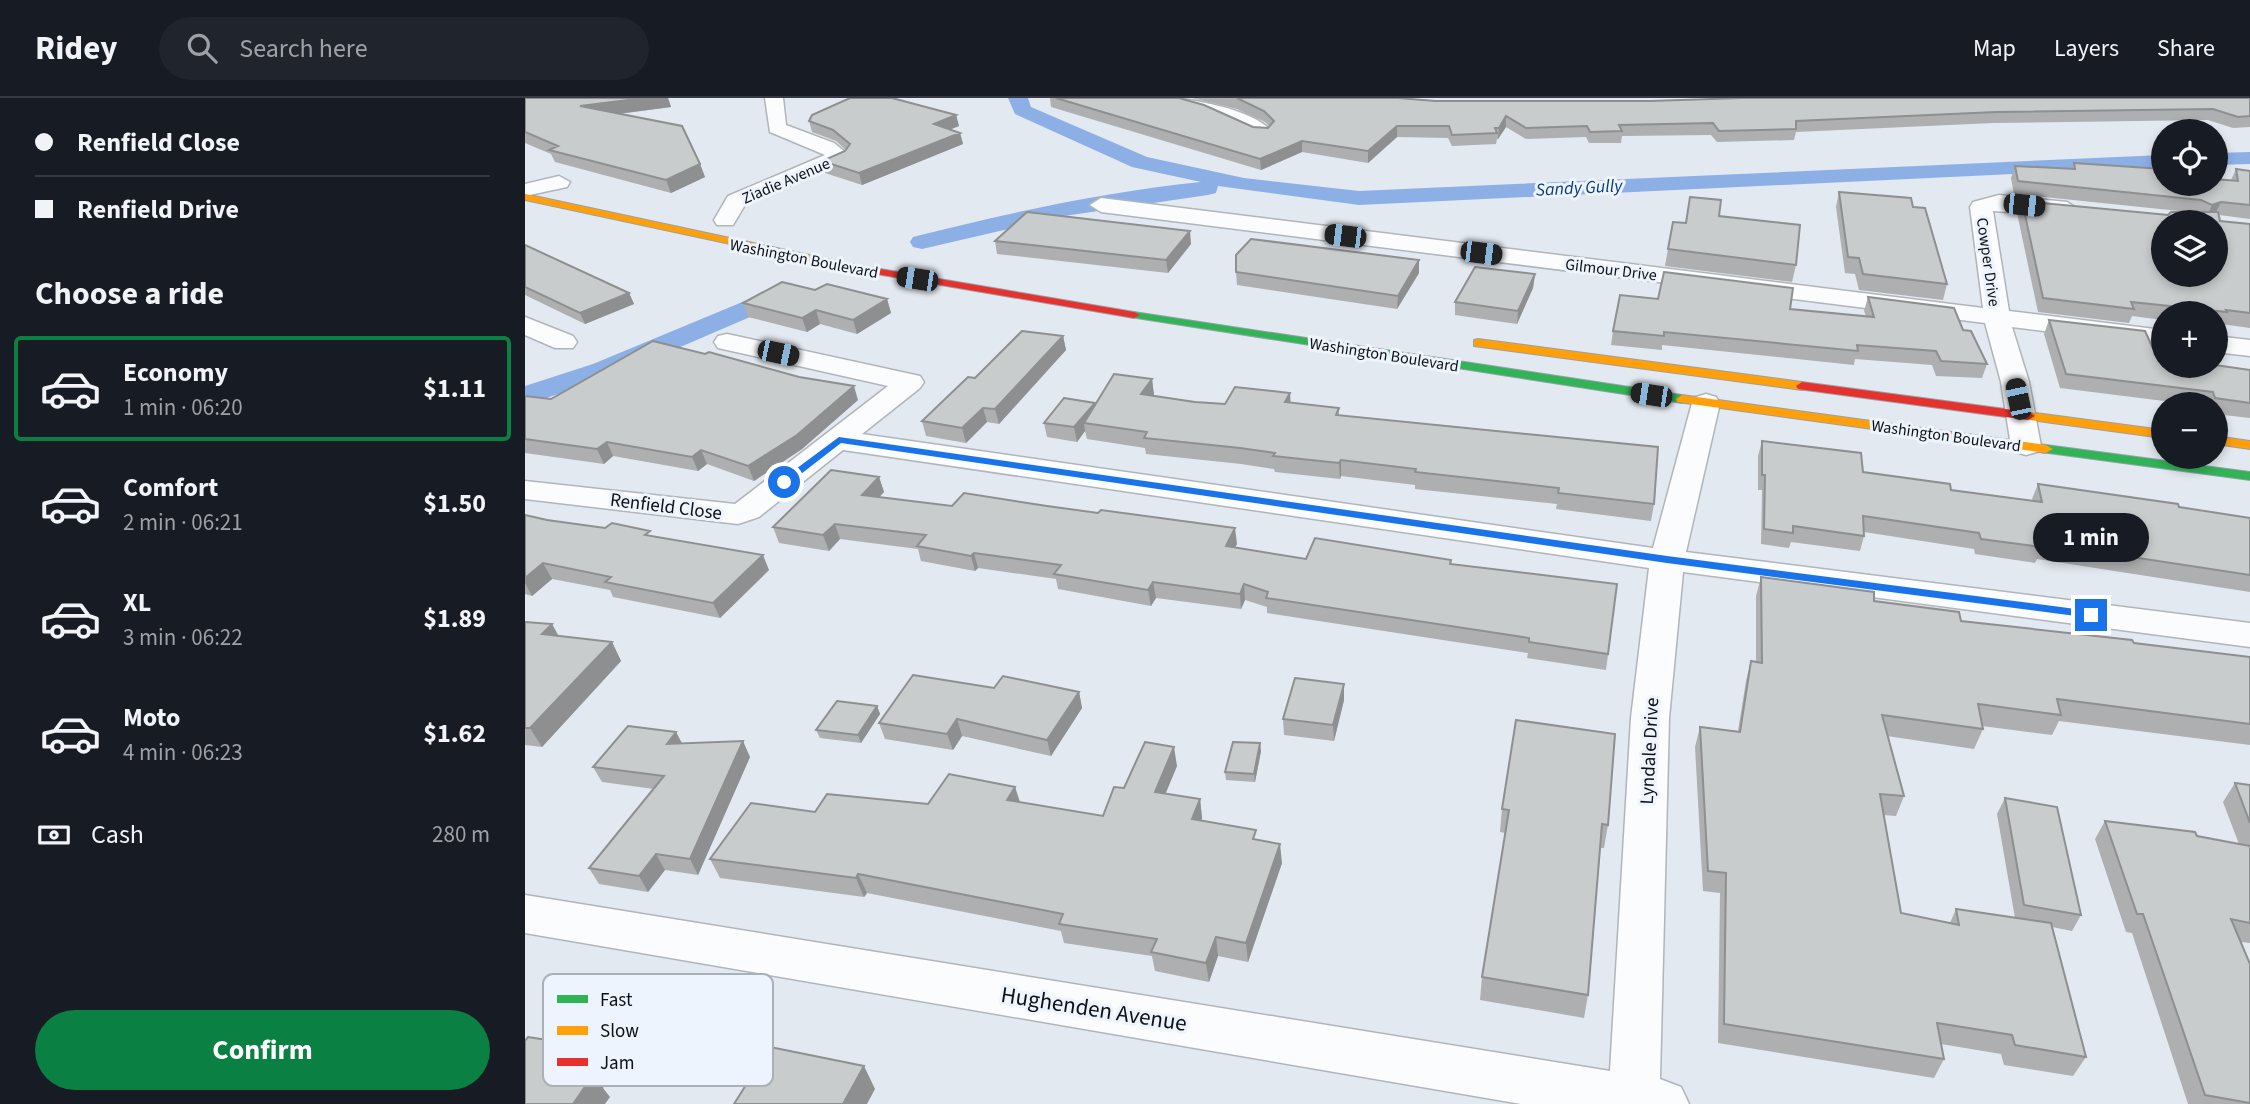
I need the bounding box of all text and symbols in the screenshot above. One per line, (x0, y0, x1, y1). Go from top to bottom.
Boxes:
search box (159, 17, 649, 80)
text: Ridey (35, 25, 117, 72)
icon: search (183, 29, 221, 67)
text: Search here (239, 30, 368, 67)
text: Map (1973, 31, 2016, 66)
text: Layers (2054, 31, 2119, 66)
text: Share (2157, 31, 2215, 66)
map controls (2151, 119, 2228, 469)
button: locate (2151, 119, 2228, 196)
text: Renfield Close (77, 124, 240, 161)
street label: Ziadie Avenue (738, 153, 834, 209)
water label: Sandy Gully (1535, 173, 1624, 203)
text: Renfield Drive (77, 191, 239, 228)
car (2003, 192, 2046, 218)
button: layers (2151, 210, 2228, 287)
street label: Cowper Drive (1971, 216, 2005, 308)
car (1323, 223, 1368, 249)
street label: Washington Boulevard (728, 234, 880, 284)
car (1459, 240, 1504, 266)
street label: Gilmour Drive (1564, 253, 1658, 287)
car (895, 265, 940, 293)
text: Choose a ride (35, 271, 224, 317)
button: + (2151, 301, 2228, 378)
street label: Washington Boulevard (1308, 332, 1460, 378)
car (756, 338, 801, 368)
text: Economy (123, 354, 228, 391)
icon: car (39, 357, 102, 420)
text: $1.11 (423, 370, 486, 407)
car (2004, 376, 2033, 422)
car (1629, 381, 1674, 409)
text: 1 min · 06:20 (123, 391, 243, 424)
button: − (2151, 392, 2228, 469)
street label: Washington Boulevard (1870, 415, 2022, 457)
route start (768, 466, 800, 498)
text: Comfort (123, 469, 218, 506)
icon: car (39, 472, 102, 535)
text: $1.50 (423, 485, 486, 522)
street label: Renfield Close (608, 487, 724, 527)
text: 2 min · 06:21 (123, 506, 243, 539)
callout: 1 min (2033, 514, 2149, 562)
text: 1 min (2063, 521, 2119, 554)
text: XL (123, 584, 151, 621)
icon: car (39, 587, 102, 650)
route end (2075, 599, 2107, 631)
text: $1.89 (423, 600, 486, 637)
text: 3 min · 06:22 (123, 621, 243, 654)
street label: Lyndale Drive (1634, 697, 1666, 805)
text: Moto (123, 699, 180, 736)
icon: car (39, 702, 102, 765)
text: $1.62 (423, 715, 486, 752)
text: 4 min · 06:23 (123, 736, 243, 769)
icon: cash (35, 816, 73, 854)
text: Cash (91, 816, 144, 853)
text: 280 m (432, 818, 490, 851)
legend (543, 974, 773, 1086)
street label: Hughenden Avenue (999, 978, 1189, 1040)
text: Fast (600, 987, 633, 1014)
button: Confirm (35, 1010, 490, 1090)
text: Slow (600, 1018, 639, 1045)
text: Jam (600, 1050, 634, 1077)

